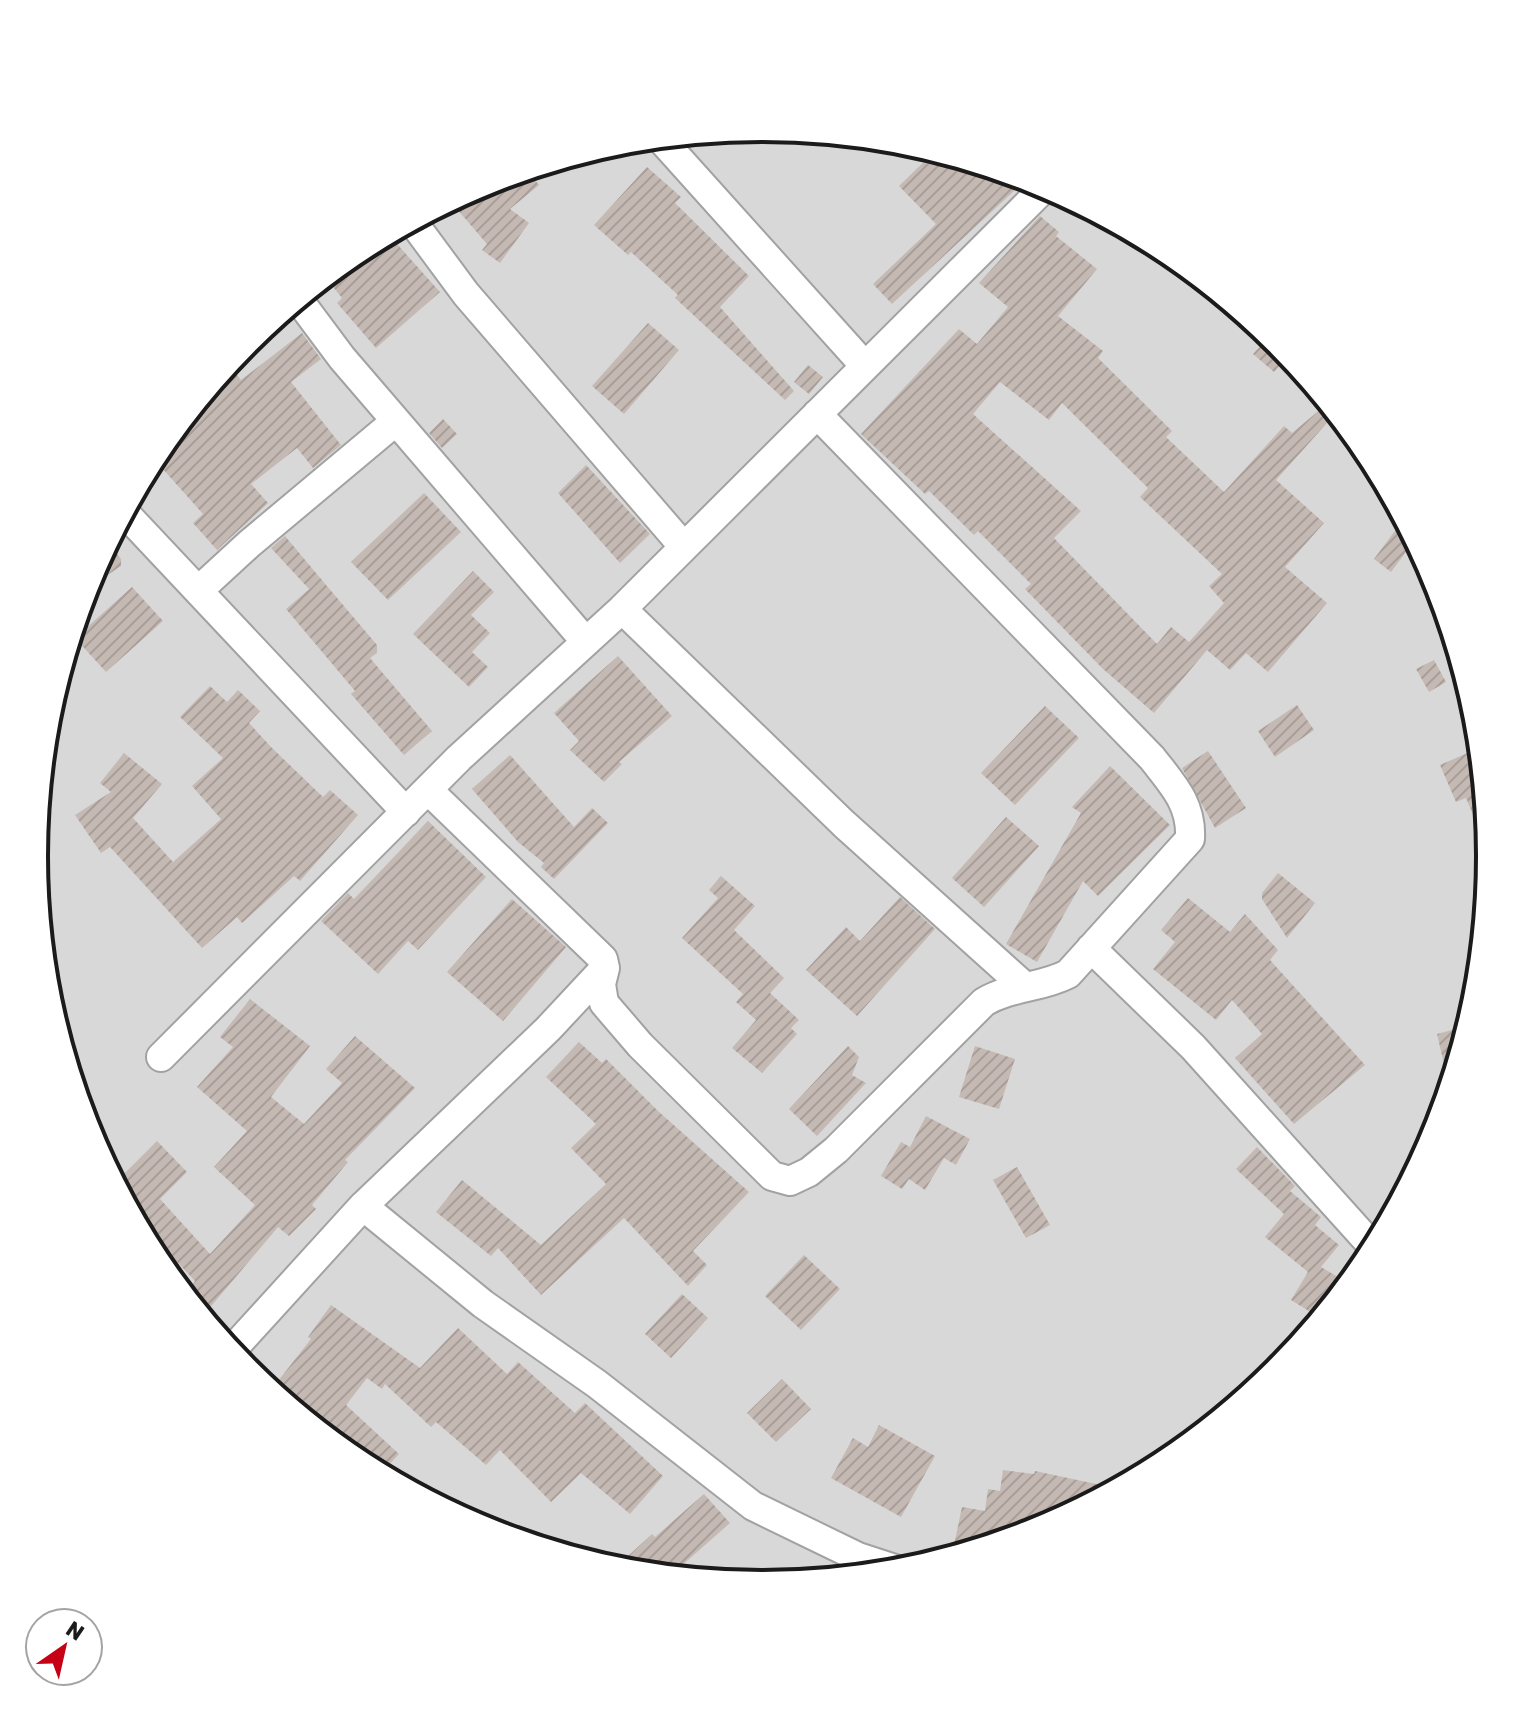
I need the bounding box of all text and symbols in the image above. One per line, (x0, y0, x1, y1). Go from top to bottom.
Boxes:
north arrow (24, 1607, 104, 1687)
text: N (61, 1615, 89, 1646)

